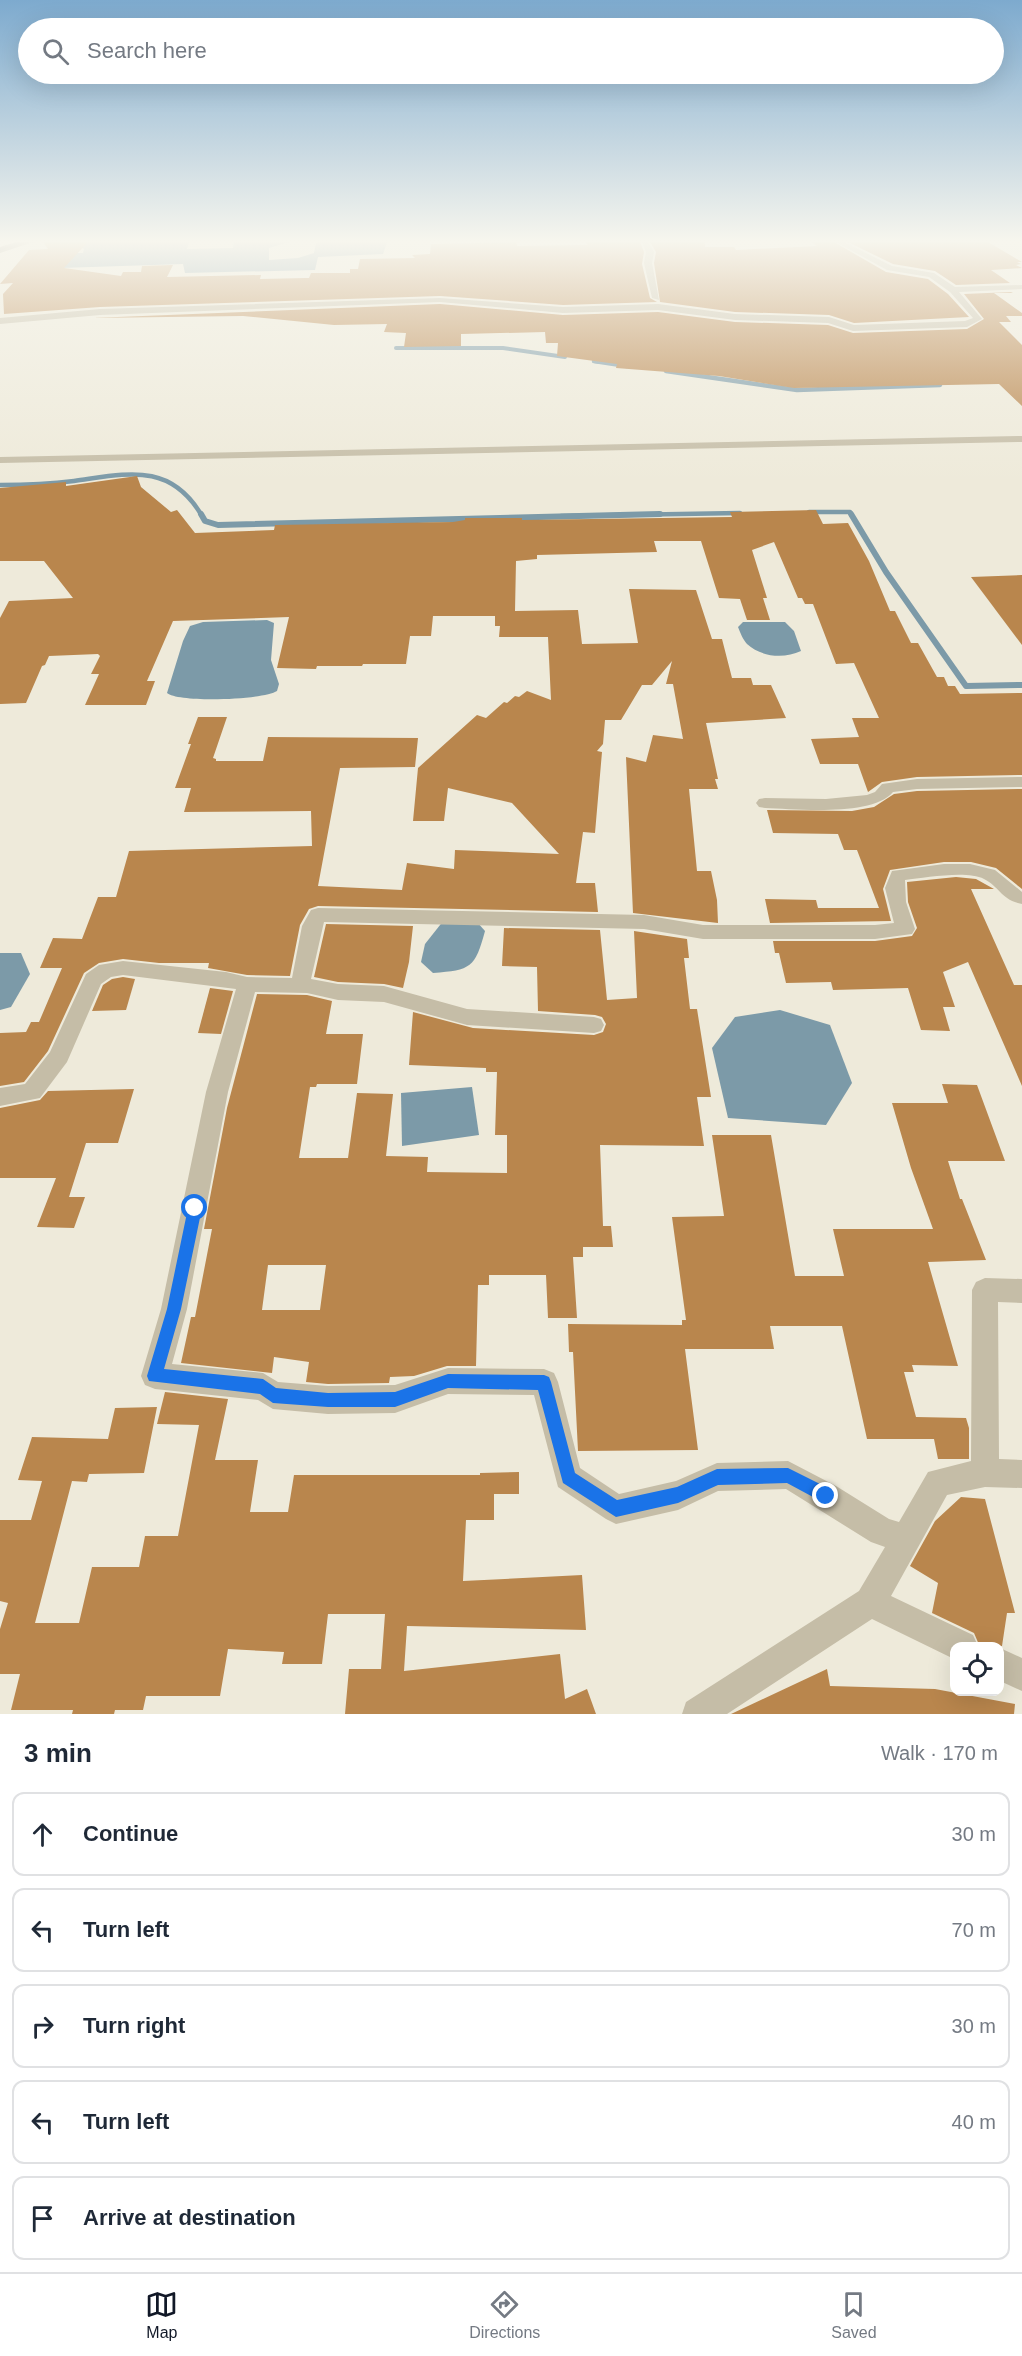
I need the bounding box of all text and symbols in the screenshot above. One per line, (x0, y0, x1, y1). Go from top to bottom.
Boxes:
search box (18, 18, 1004, 84)
icon: search (39, 35, 72, 68)
text: Search here (87, 38, 207, 63)
route start (181, 1194, 207, 1220)
route end (812, 1482, 838, 1508)
map controls (950, 1642, 1004, 1696)
button: locate (950, 1642, 1004, 1696)
text: 3 min (24, 1738, 92, 1768)
text: Walk · 170 m (881, 1742, 998, 1764)
icon: ahead (26, 1818, 59, 1851)
text: Continue (83, 1821, 178, 1846)
text: 30 m (952, 1823, 996, 1845)
icon: left (26, 1914, 59, 1947)
text: Turn left (83, 1917, 169, 1942)
text: 70 m (952, 1919, 996, 1941)
icon: right (26, 2010, 59, 2043)
text: Turn right (83, 2013, 185, 2038)
text: 30 m (952, 2015, 996, 2037)
icon: left (26, 2106, 59, 2139)
text: Turn left (83, 2109, 169, 2134)
text: 40 m (952, 2111, 996, 2133)
icon: arrive (26, 2202, 59, 2235)
text: Arrive at destination (83, 2205, 296, 2230)
tab: Map (145, 2288, 178, 2342)
tab: Directions (469, 2288, 540, 2342)
tab: Saved (831, 2288, 877, 2342)

